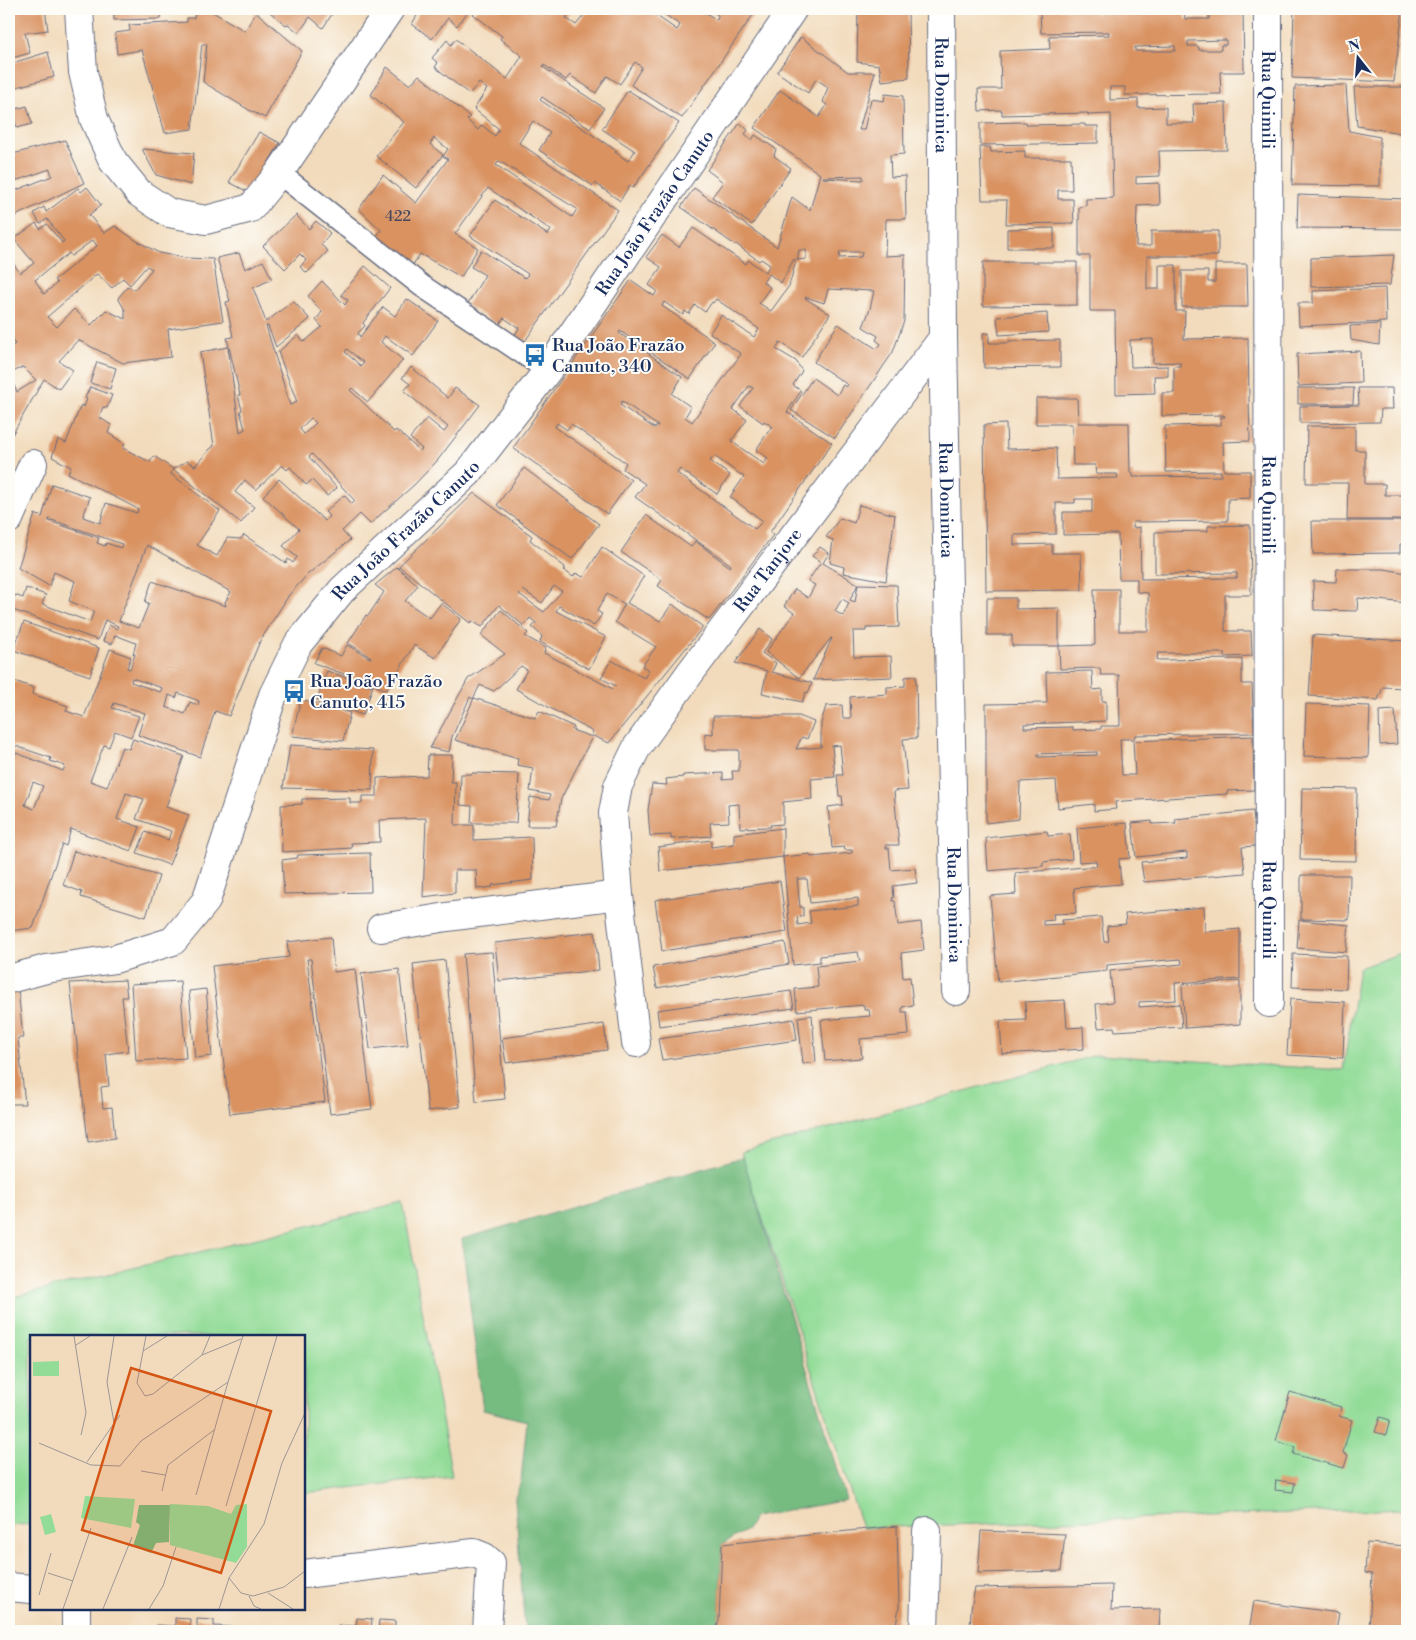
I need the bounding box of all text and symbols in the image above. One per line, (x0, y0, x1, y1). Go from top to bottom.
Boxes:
north arrow (1334, 32, 1384, 82)
text: N (1347, 36, 1362, 57)
street label: Rua Dominica (929, 37, 953, 154)
street label: Rua Quimili (1256, 51, 1279, 149)
street label: Rua João Frazão Canuto (591, 126, 719, 300)
house number: 422 (385, 207, 411, 226)
place label: Rua João Frazão Canuto, 340 (552, 334, 685, 378)
bus stop icon: Rua João Frazão Canuto, 340 (522, 342, 548, 368)
street label: Rua Dominica (933, 442, 958, 559)
street label: Rua João Frazão Canuto (327, 456, 485, 606)
street label: Rua Quimili (1256, 456, 1280, 554)
street label: Rua Tanjore (729, 524, 807, 617)
place label: Rua João Frazão Canuto, 415 (310, 670, 443, 714)
bus stop icon: Rua João Frazão Canuto, 415 (281, 678, 307, 704)
street label: Rua Dominica (941, 847, 966, 964)
street label: Rua Quimili (1257, 861, 1280, 959)
inset map (30, 1335, 305, 1610)

